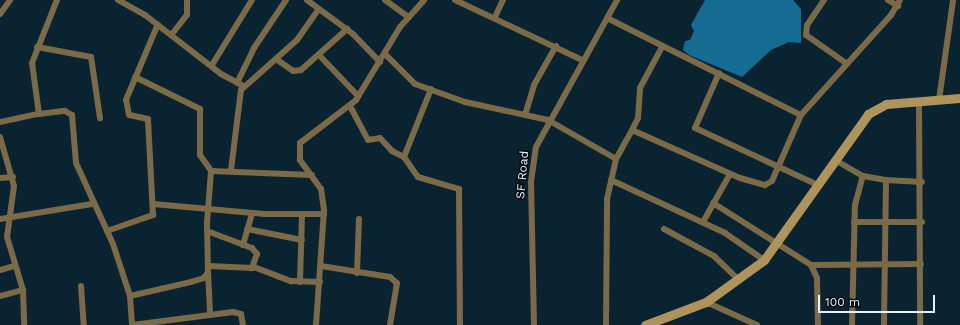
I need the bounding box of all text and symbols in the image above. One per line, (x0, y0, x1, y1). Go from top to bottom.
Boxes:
street label: SF Road (514, 150, 532, 200)
scale bar (820, 287, 937, 313)
text: 100 m (825, 295, 860, 309)

